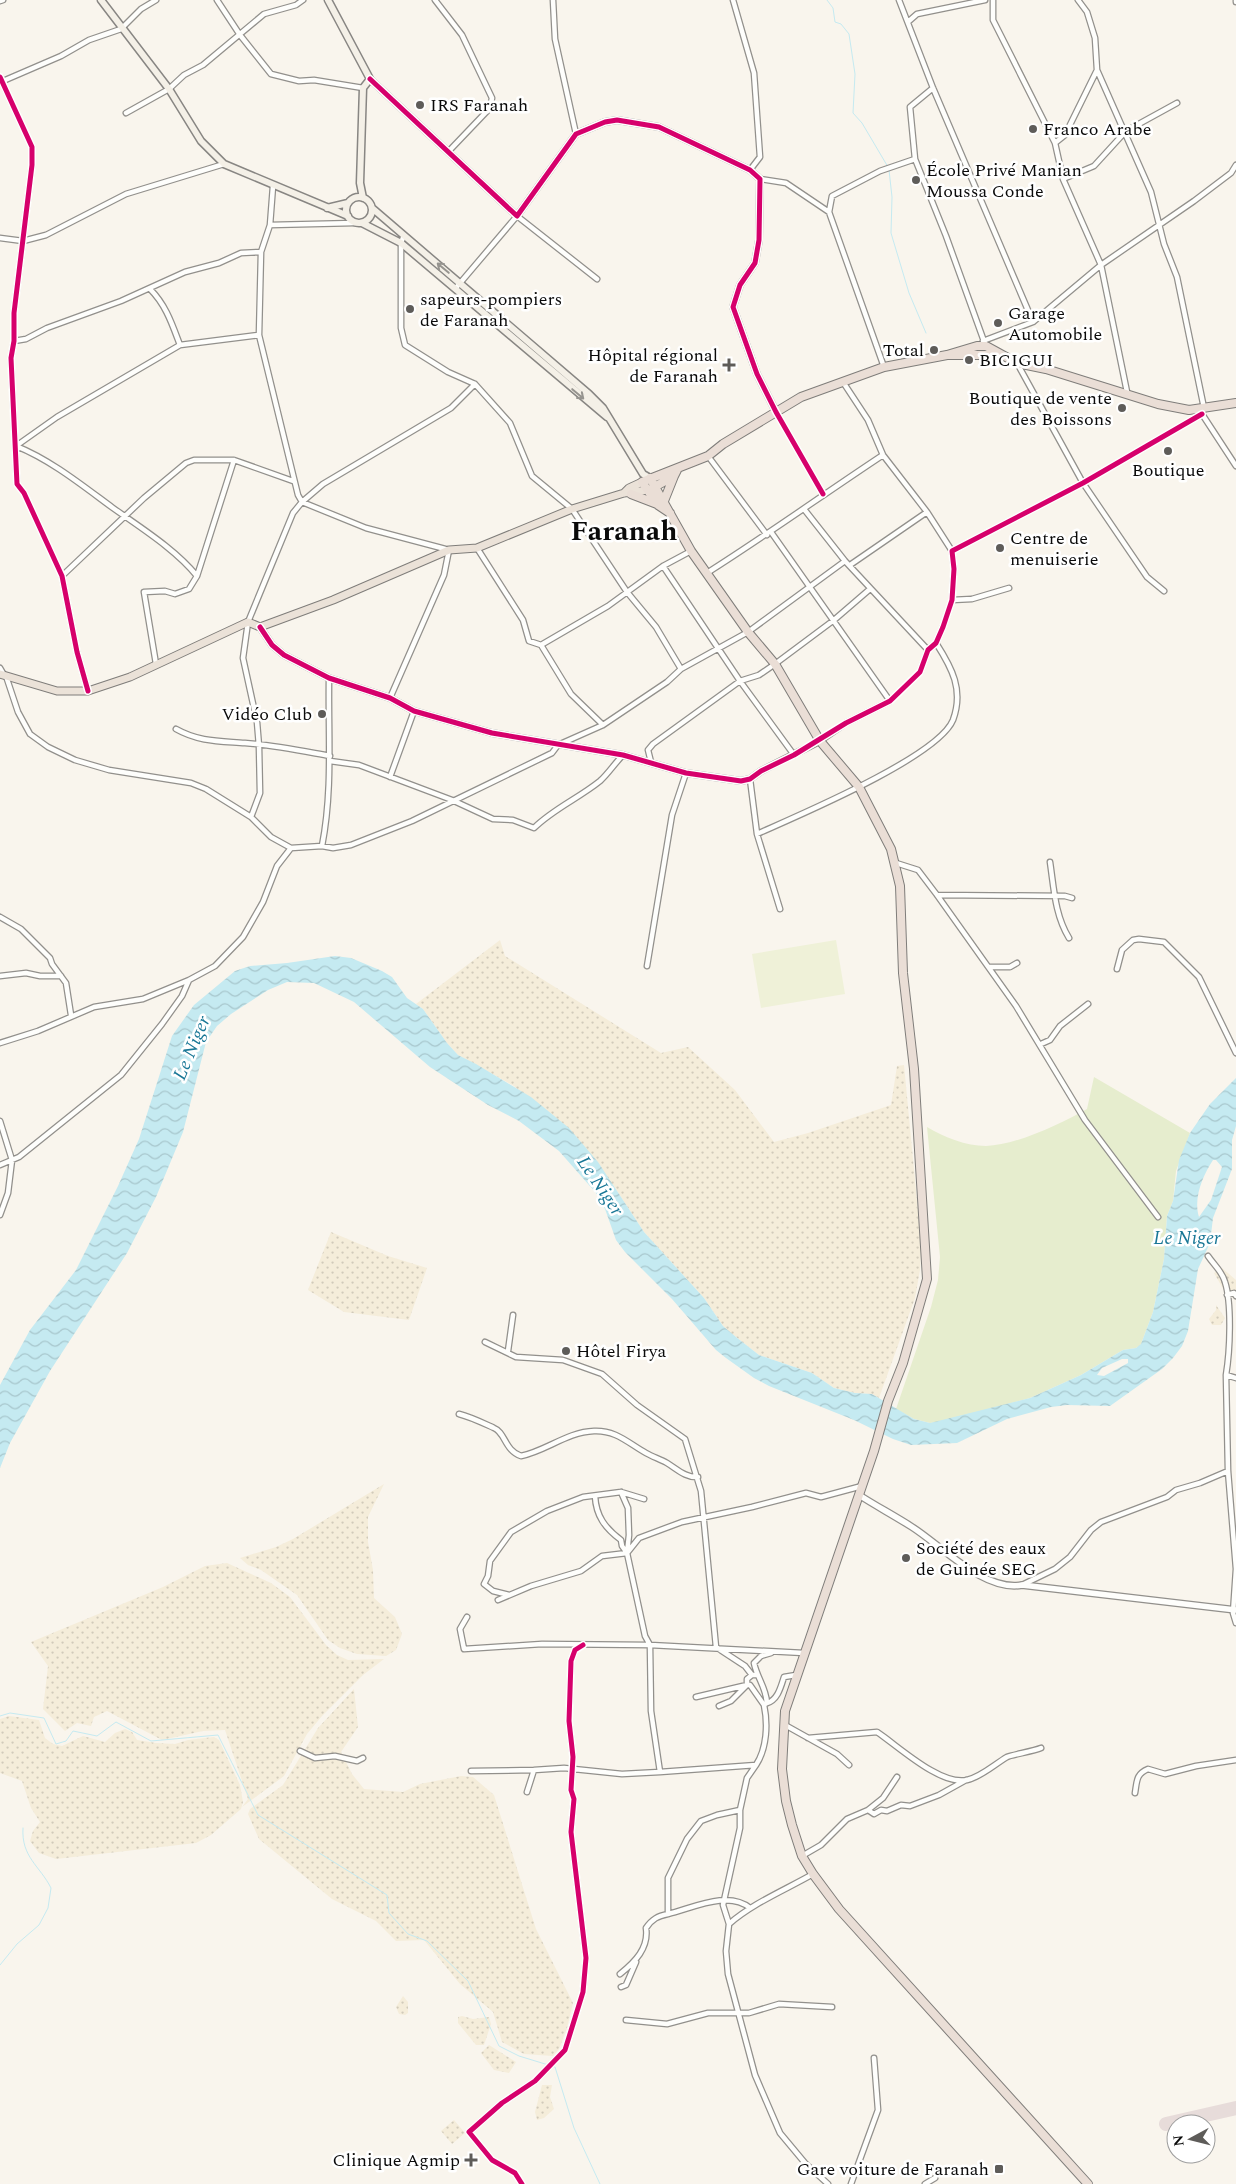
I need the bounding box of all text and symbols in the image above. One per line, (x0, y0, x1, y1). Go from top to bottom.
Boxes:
place label: IRS Faranah (430, 92, 528, 119)
marker: IRS Faranah (414, 99, 426, 111)
place label: Franco Arabe (1043, 116, 1151, 143)
marker: Franco Arabe (1027, 123, 1039, 135)
place label: École Privé Manian Moussa Conde (926, 157, 1082, 205)
marker: École Privé Manian Moussa Conde (910, 174, 922, 186)
one-way arrow (437, 263, 450, 274)
place label: sapeurs-pompiers de Faranah (420, 286, 562, 334)
place label: Garage Automobile (1008, 300, 1102, 348)
marker: sapeurs-pompiers de Faranah (404, 303, 416, 315)
marker: Garage Automobile (992, 317, 1004, 329)
place label: Total (883, 337, 924, 364)
place label: Hôpital régional de Faranah (588, 342, 718, 390)
marker: Total (928, 344, 940, 356)
place label: BICIGUI (979, 347, 1053, 374)
marker: BICIGUI (963, 354, 975, 366)
marker: Hôpital régional de Faranah (722, 358, 736, 372)
place label: Boutique de vente des Boissons (969, 385, 1112, 433)
one-way arrow (571, 388, 584, 399)
marker: Boutique de vente des Boissons (1116, 402, 1128, 414)
marker: Boutique (1162, 445, 1174, 457)
place label: Boutique (1132, 457, 1204, 484)
district label: Faranah (570, 510, 678, 553)
place label: Centre de menuiserie (1010, 525, 1098, 573)
marker: Centre de menuiserie (994, 542, 1006, 554)
place label: Vidéo Club (222, 701, 312, 728)
marker: Vidéo Club (316, 708, 328, 720)
water label: Le Niger (165, 1011, 219, 1085)
water label: Le Niger (569, 1150, 631, 1222)
water label: Le Niger (1153, 1224, 1221, 1253)
place label: Hôtel Firya (576, 1338, 666, 1365)
marker: Hôtel Firya (560, 1345, 572, 1357)
place label: Société des eaux de Guinée SEG (916, 1535, 1046, 1583)
marker: Société des eaux de Guinée SEG (900, 1552, 912, 1564)
north arrow (1166, 2114, 1216, 2164)
text: N (1167, 2134, 1190, 2147)
place label: Clinique Agmip (333, 2147, 460, 2174)
marker: Clinique Agmip (464, 2153, 478, 2167)
place label: Gare voiture de Faranah (797, 2156, 989, 2183)
marker: Gare voiture de Faranah (993, 2163, 1005, 2175)

